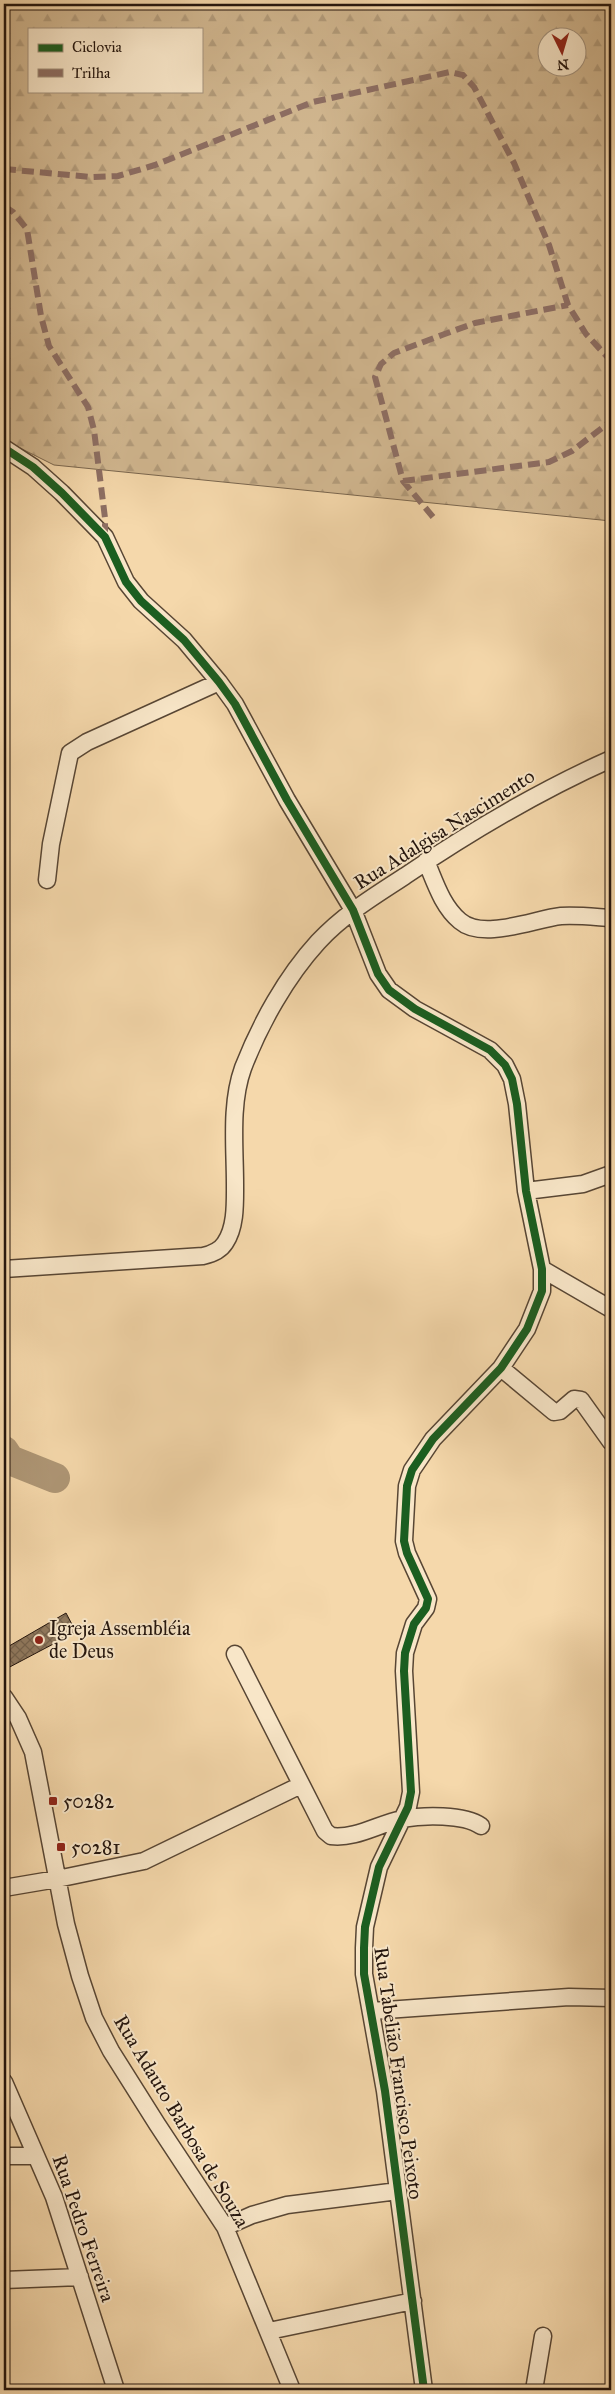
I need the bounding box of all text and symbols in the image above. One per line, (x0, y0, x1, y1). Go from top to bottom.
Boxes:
legend (28, 28, 202, 92)
north arrow (538, 28, 588, 78)
text: Ciclovia (72, 38, 123, 56)
text: N (556, 55, 570, 73)
text: Trilha (72, 64, 111, 82)
street label: Rua Adalgisa Nascimento (349, 764, 539, 895)
place label: Igreja Assembléia de Deus (49, 1616, 191, 1663)
marker: Igreja Assembléia de Deus (33, 1634, 45, 1646)
place label: 50282 (63, 1789, 114, 1813)
marker: 50282 (47, 1795, 59, 1807)
place label: 50281 (71, 1835, 120, 1859)
marker: 50281 (55, 1841, 67, 1853)
street label: Rua Tabelião Francisco Peixoto (369, 1945, 429, 2201)
street label: Rua Adauto Barbosa de Souza (109, 2011, 255, 2232)
street label: Rua Pedro Ferreira (48, 2151, 121, 2305)

